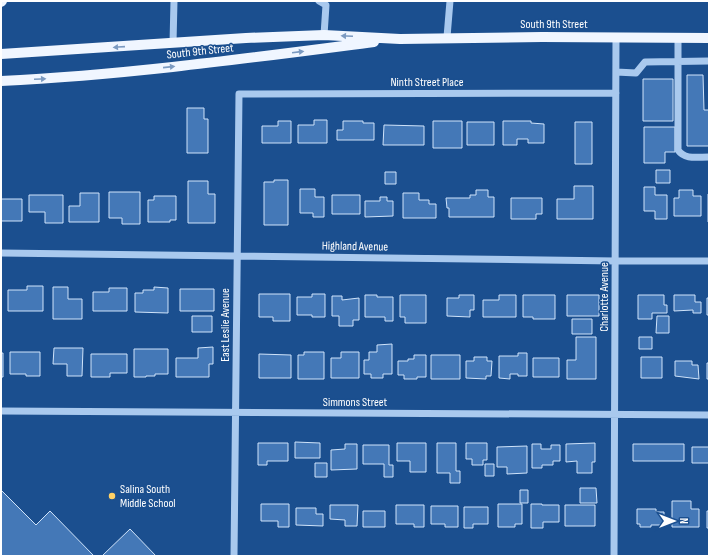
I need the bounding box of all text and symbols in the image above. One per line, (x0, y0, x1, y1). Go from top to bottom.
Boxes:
street label: South 9th Street (520, 17, 588, 32)
one-way arrow (340, 33, 353, 39)
street label: South 9th Street (166, 40, 235, 62)
one-way arrow (113, 43, 125, 50)
one-way arrow (292, 49, 305, 55)
one-way arrow (163, 63, 175, 70)
street label: Ninth Street Place (391, 75, 464, 90)
one-way arrow (34, 76, 47, 82)
street label: Highland Avenue (322, 238, 389, 255)
street label: Charlotte Avenue (597, 262, 612, 332)
street label: East Leslie Avenue (218, 288, 233, 362)
street label: Simmons Street (323, 395, 388, 410)
place label: Salina South Middle School (120, 482, 176, 511)
marker: Salina South Middle School (107, 491, 117, 501)
north arrow (654, 501, 694, 541)
text: N (677, 518, 690, 524)

